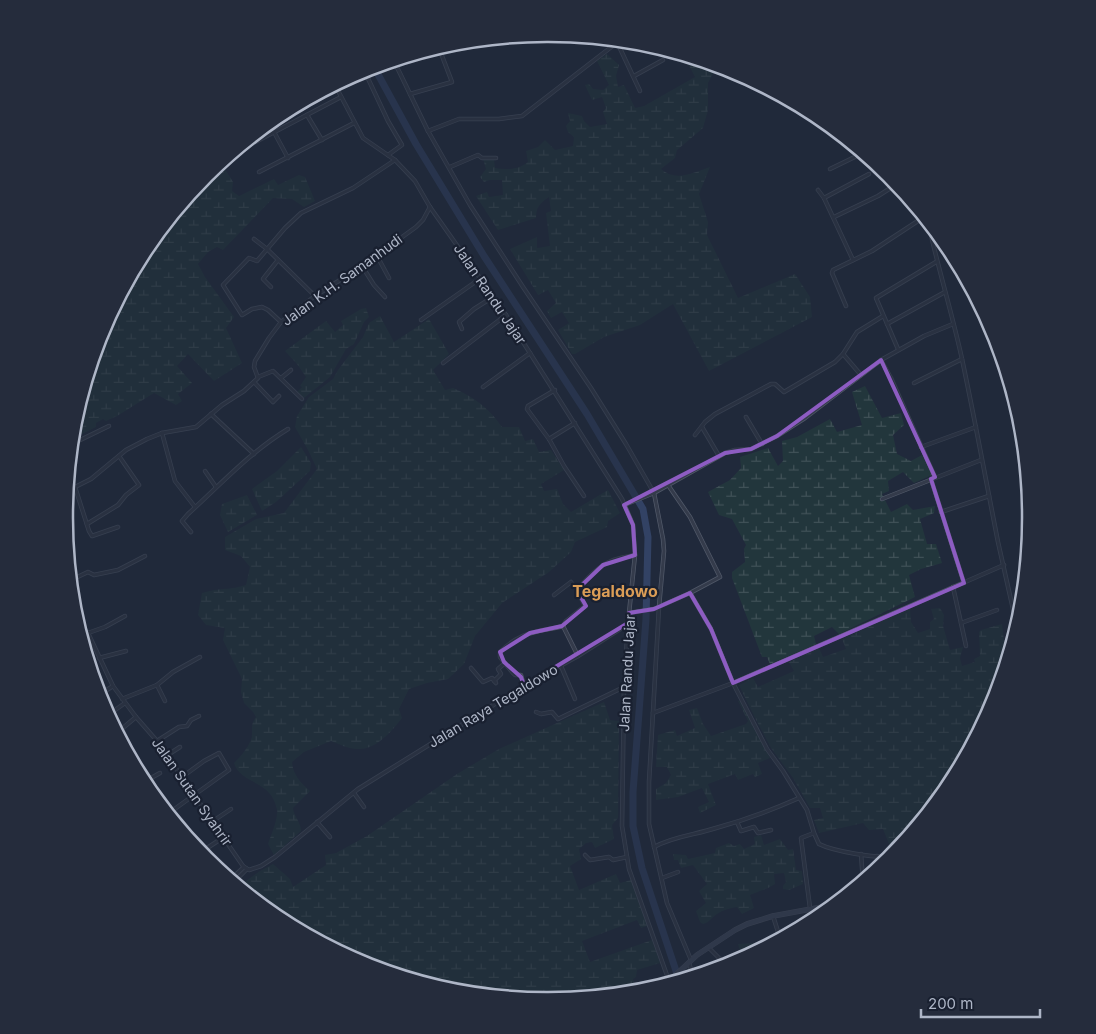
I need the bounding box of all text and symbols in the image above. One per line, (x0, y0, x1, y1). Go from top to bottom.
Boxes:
street label: Jalan K.H. Samanhudi (278, 230, 405, 329)
street label: Jalan Randu Jajar (450, 240, 530, 347)
district label: Tegaldowo (572, 581, 658, 601)
street label: Jalan Randu Jajar (615, 614, 638, 732)
street label: Jalan Raya Tegaldowo (425, 660, 560, 751)
street label: Jalan Sutan Syahrir (149, 734, 236, 849)
scale bar (921, 986, 1040, 1018)
text: 200 m (928, 994, 973, 1013)

